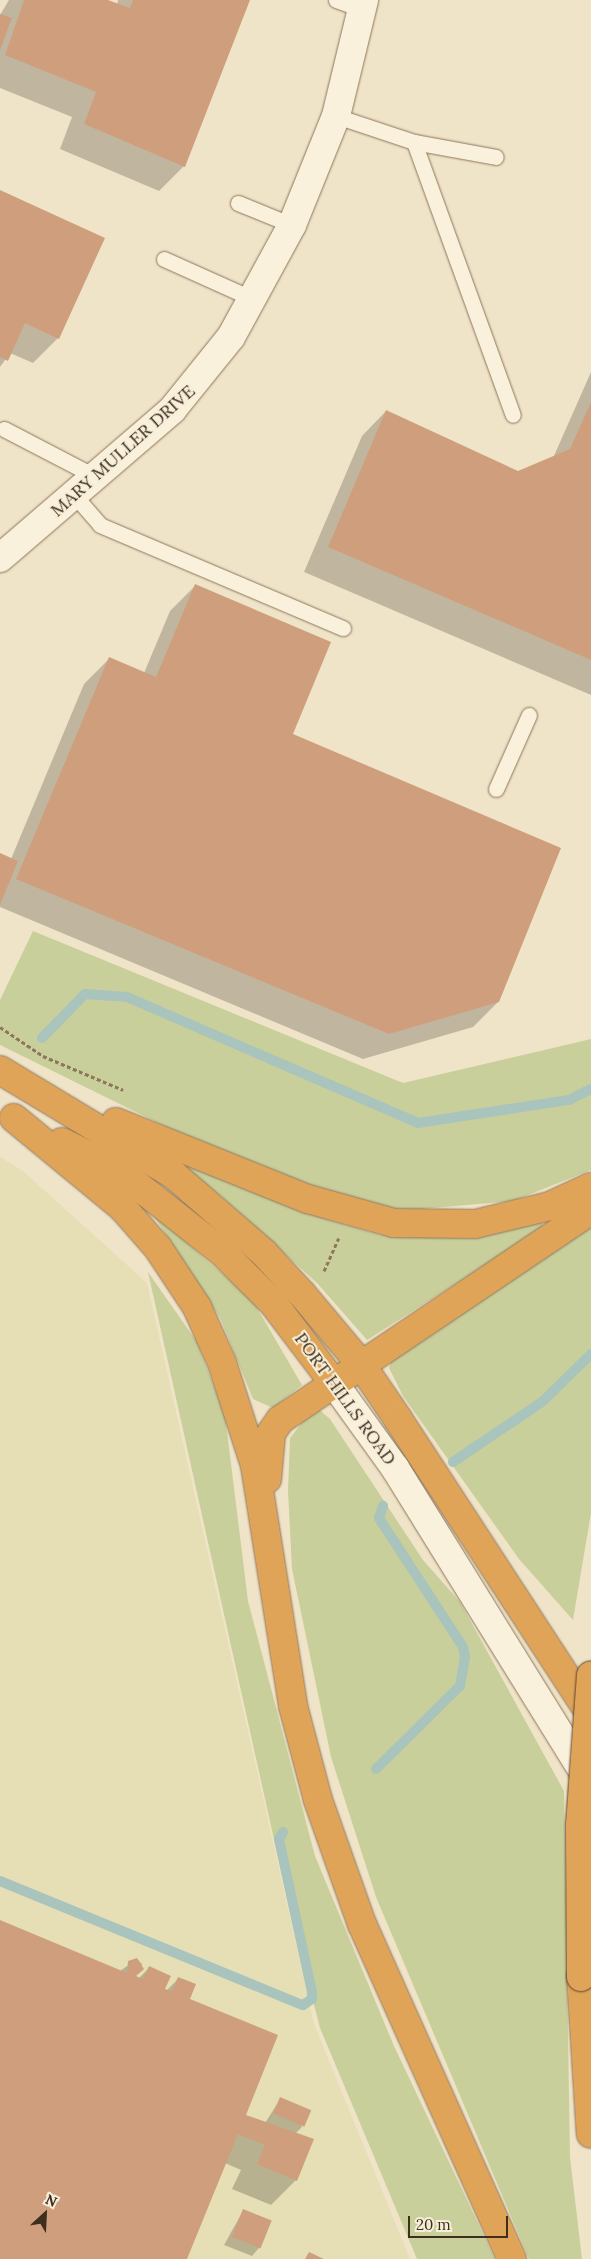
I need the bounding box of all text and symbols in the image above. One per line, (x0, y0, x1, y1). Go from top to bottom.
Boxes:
street label: MARY MULLER DRIVE (46, 381, 200, 521)
street label: PORT HILLS ROAD (290, 1329, 400, 1469)
north arrow (20, 2189, 70, 2239)
text: N (43, 2190, 60, 2211)
scale bar (411, 2206, 511, 2238)
text: 20 m (416, 2215, 451, 2234)

